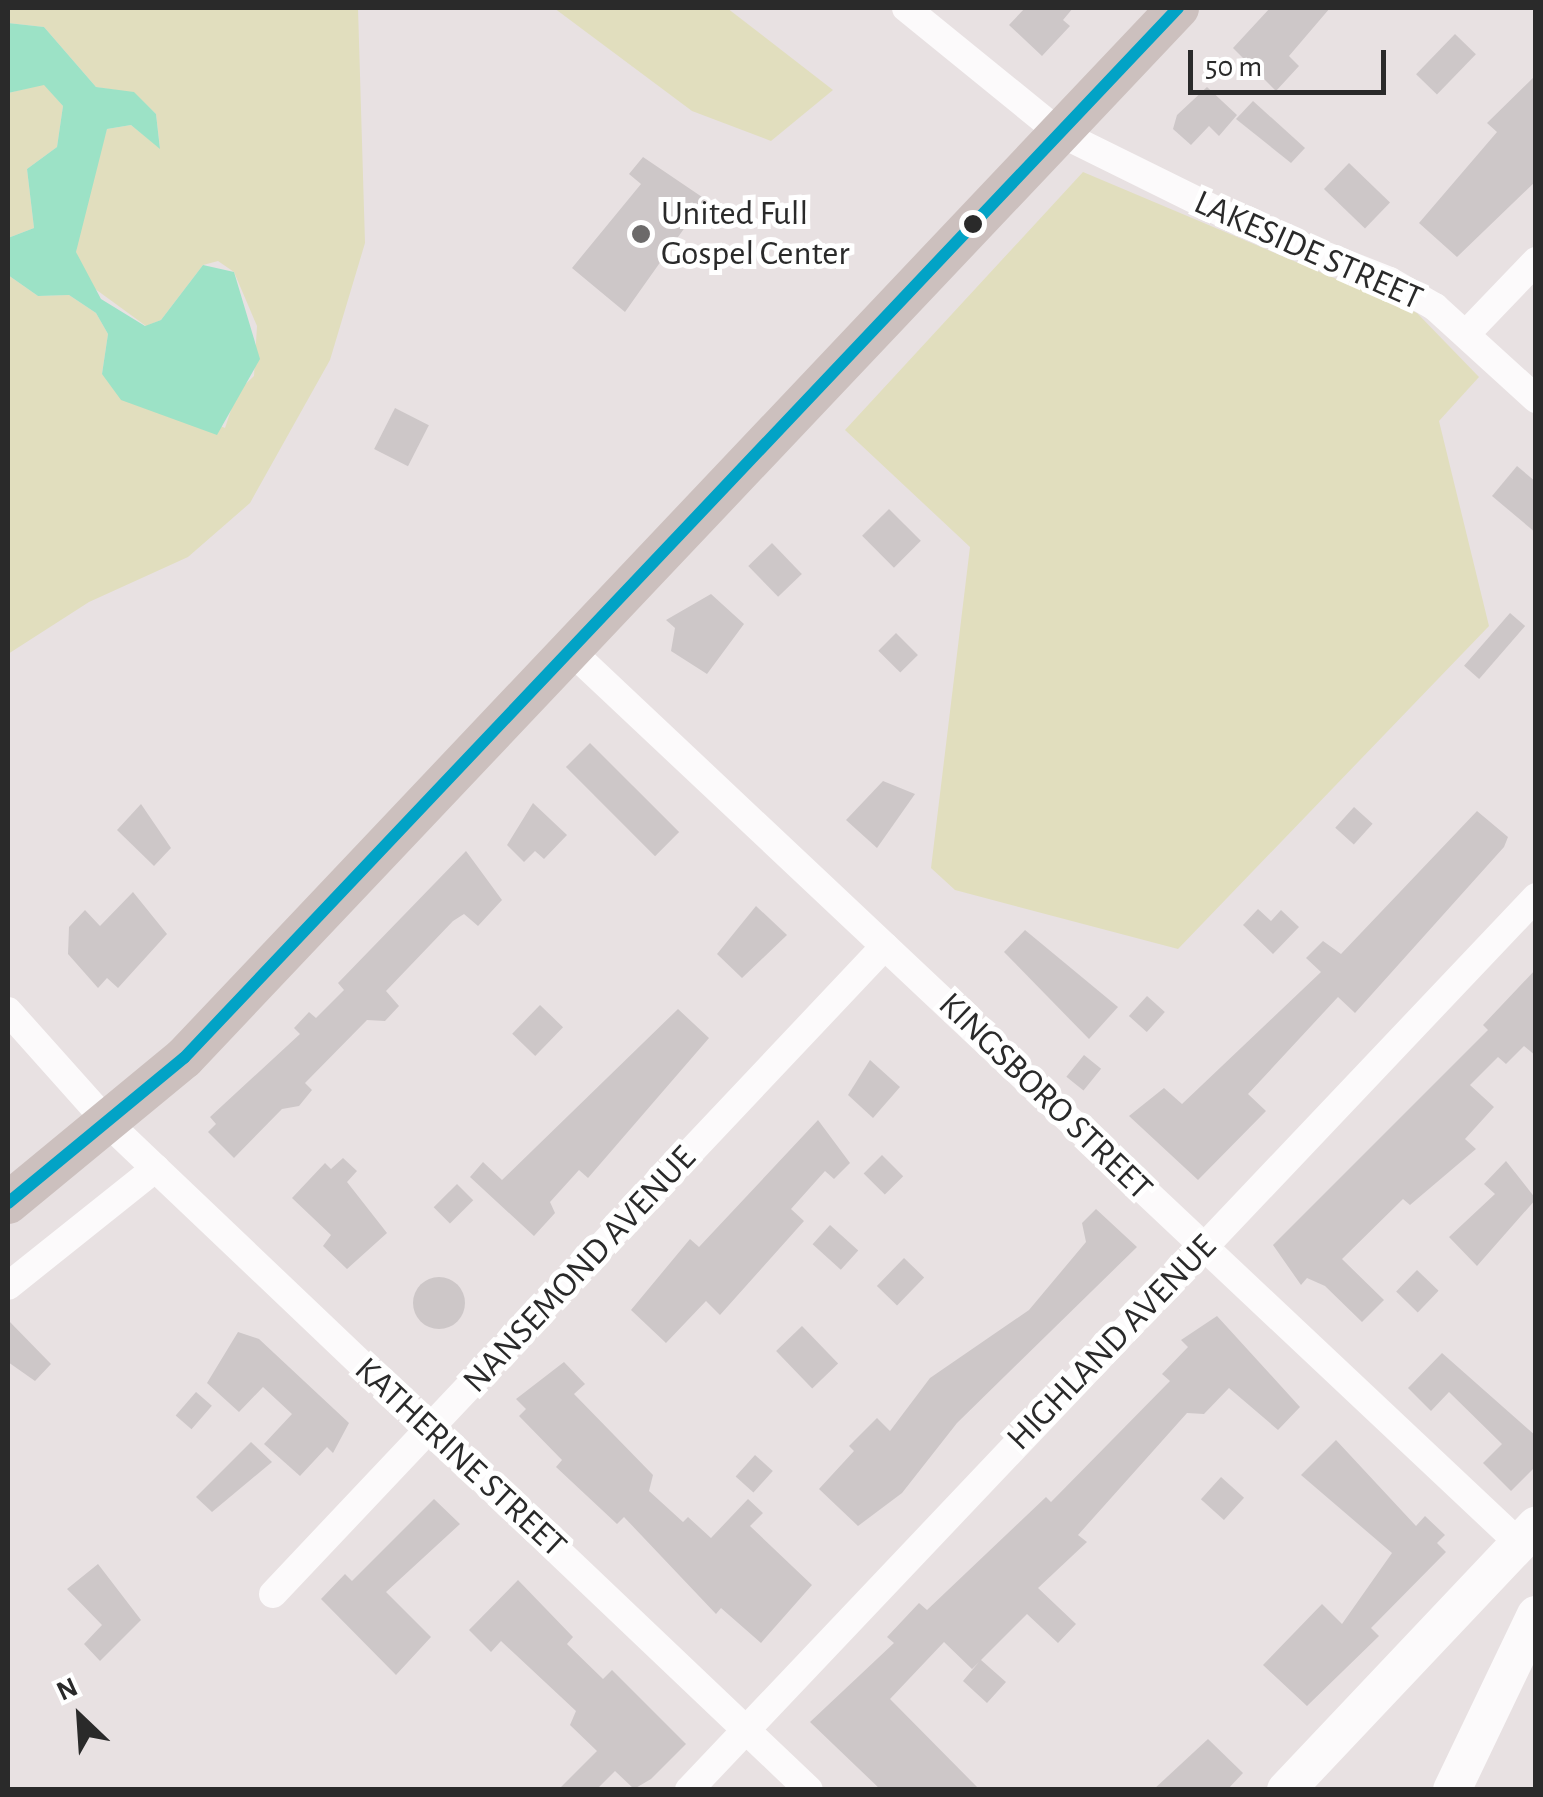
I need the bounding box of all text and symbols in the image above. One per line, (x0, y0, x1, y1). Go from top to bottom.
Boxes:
scale bar (1193, 30, 1390, 92)
text: 50 m (1205, 52, 1262, 82)
street label: LAKESIDE STREET (1187, 182, 1429, 320)
place label: United Full Gospel Center (661, 193, 850, 275)
unlabelled marker (963, 214, 983, 234)
marker: United Full Gospel Center (630, 223, 652, 245)
street label: KINGSBORO STREET (929, 984, 1161, 1210)
street label: NANSEMOND AVENUE (455, 1138, 705, 1402)
street label: HIGHLAND AVENUE (998, 1226, 1226, 1460)
street label: KATHERINE STREET (345, 1349, 575, 1567)
north arrow (30, 1667, 130, 1767)
text: N (53, 1673, 82, 1707)

